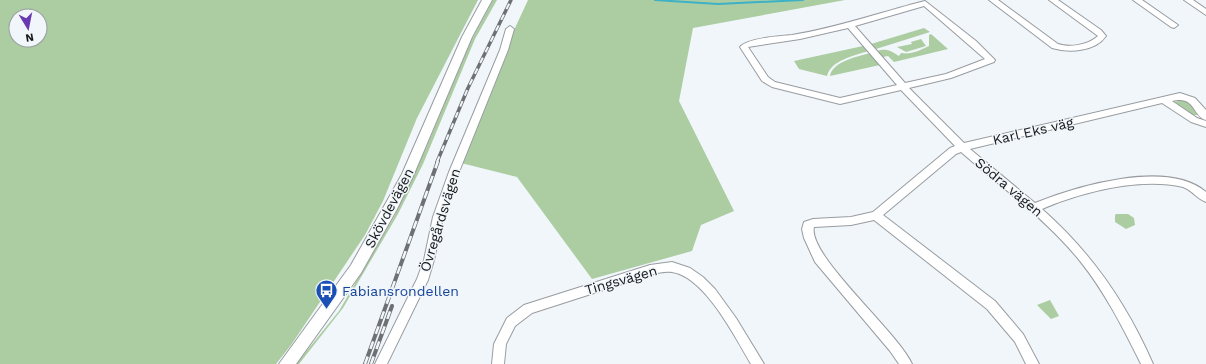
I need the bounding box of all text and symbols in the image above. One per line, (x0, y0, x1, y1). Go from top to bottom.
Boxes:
north arrow (8, 8, 48, 48)
text: N (25, 30, 35, 44)
street label: Karl Eks väg (991, 114, 1075, 148)
street label: Södra vägen (972, 154, 1046, 220)
street label: Skövdevägen (361, 165, 417, 251)
street label: Övregårdsvägen (417, 166, 463, 274)
street label: Tingsvägen (583, 262, 659, 298)
bus stop icon: Fabiansrondellen (313, 278, 339, 311)
place label: Fabiansrondellen (342, 283, 459, 299)

